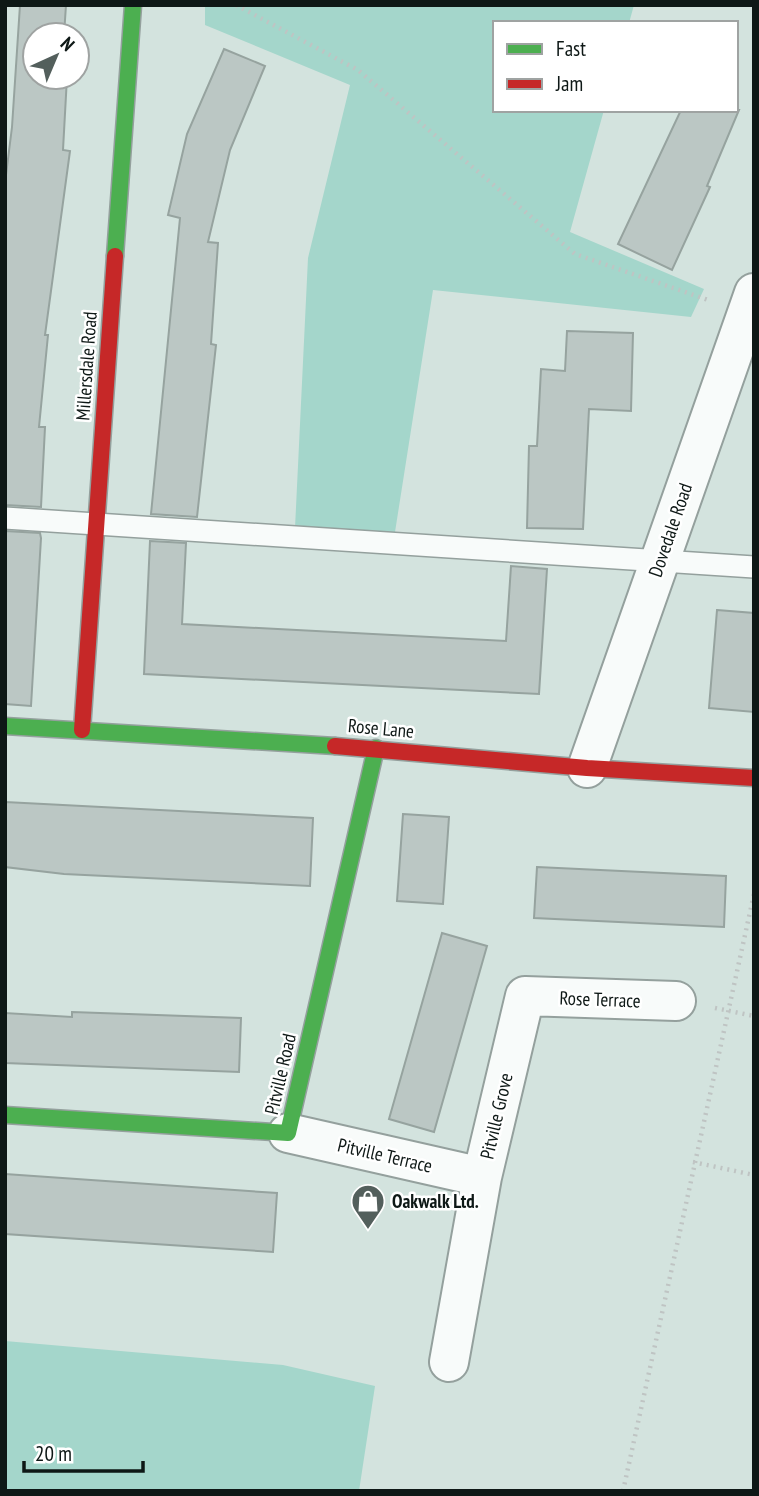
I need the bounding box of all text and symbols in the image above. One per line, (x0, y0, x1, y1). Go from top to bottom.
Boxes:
north arrow (21, 21, 91, 91)
legend (493, 21, 738, 112)
text: N (56, 32, 80, 56)
text: Fast (556, 35, 586, 62)
text: Jam (555, 70, 583, 97)
street label: Millersdale Road (70, 311, 102, 421)
street label: Dovedale Road (643, 480, 697, 580)
street label: Rose Lane (347, 713, 415, 743)
street label: Rose Terrace (559, 986, 641, 1012)
street label: Pitville Road (259, 1031, 301, 1117)
street label: Pitville Grove (474, 1070, 518, 1161)
street label: Pitville Terrace (335, 1132, 435, 1178)
shop icon: Oakwalk Ltd. (349, 1182, 387, 1231)
place label: Oakwalk Ltd. (392, 1189, 479, 1213)
scale bar (24, 1430, 144, 1474)
text: 20 m (35, 1440, 72, 1467)

